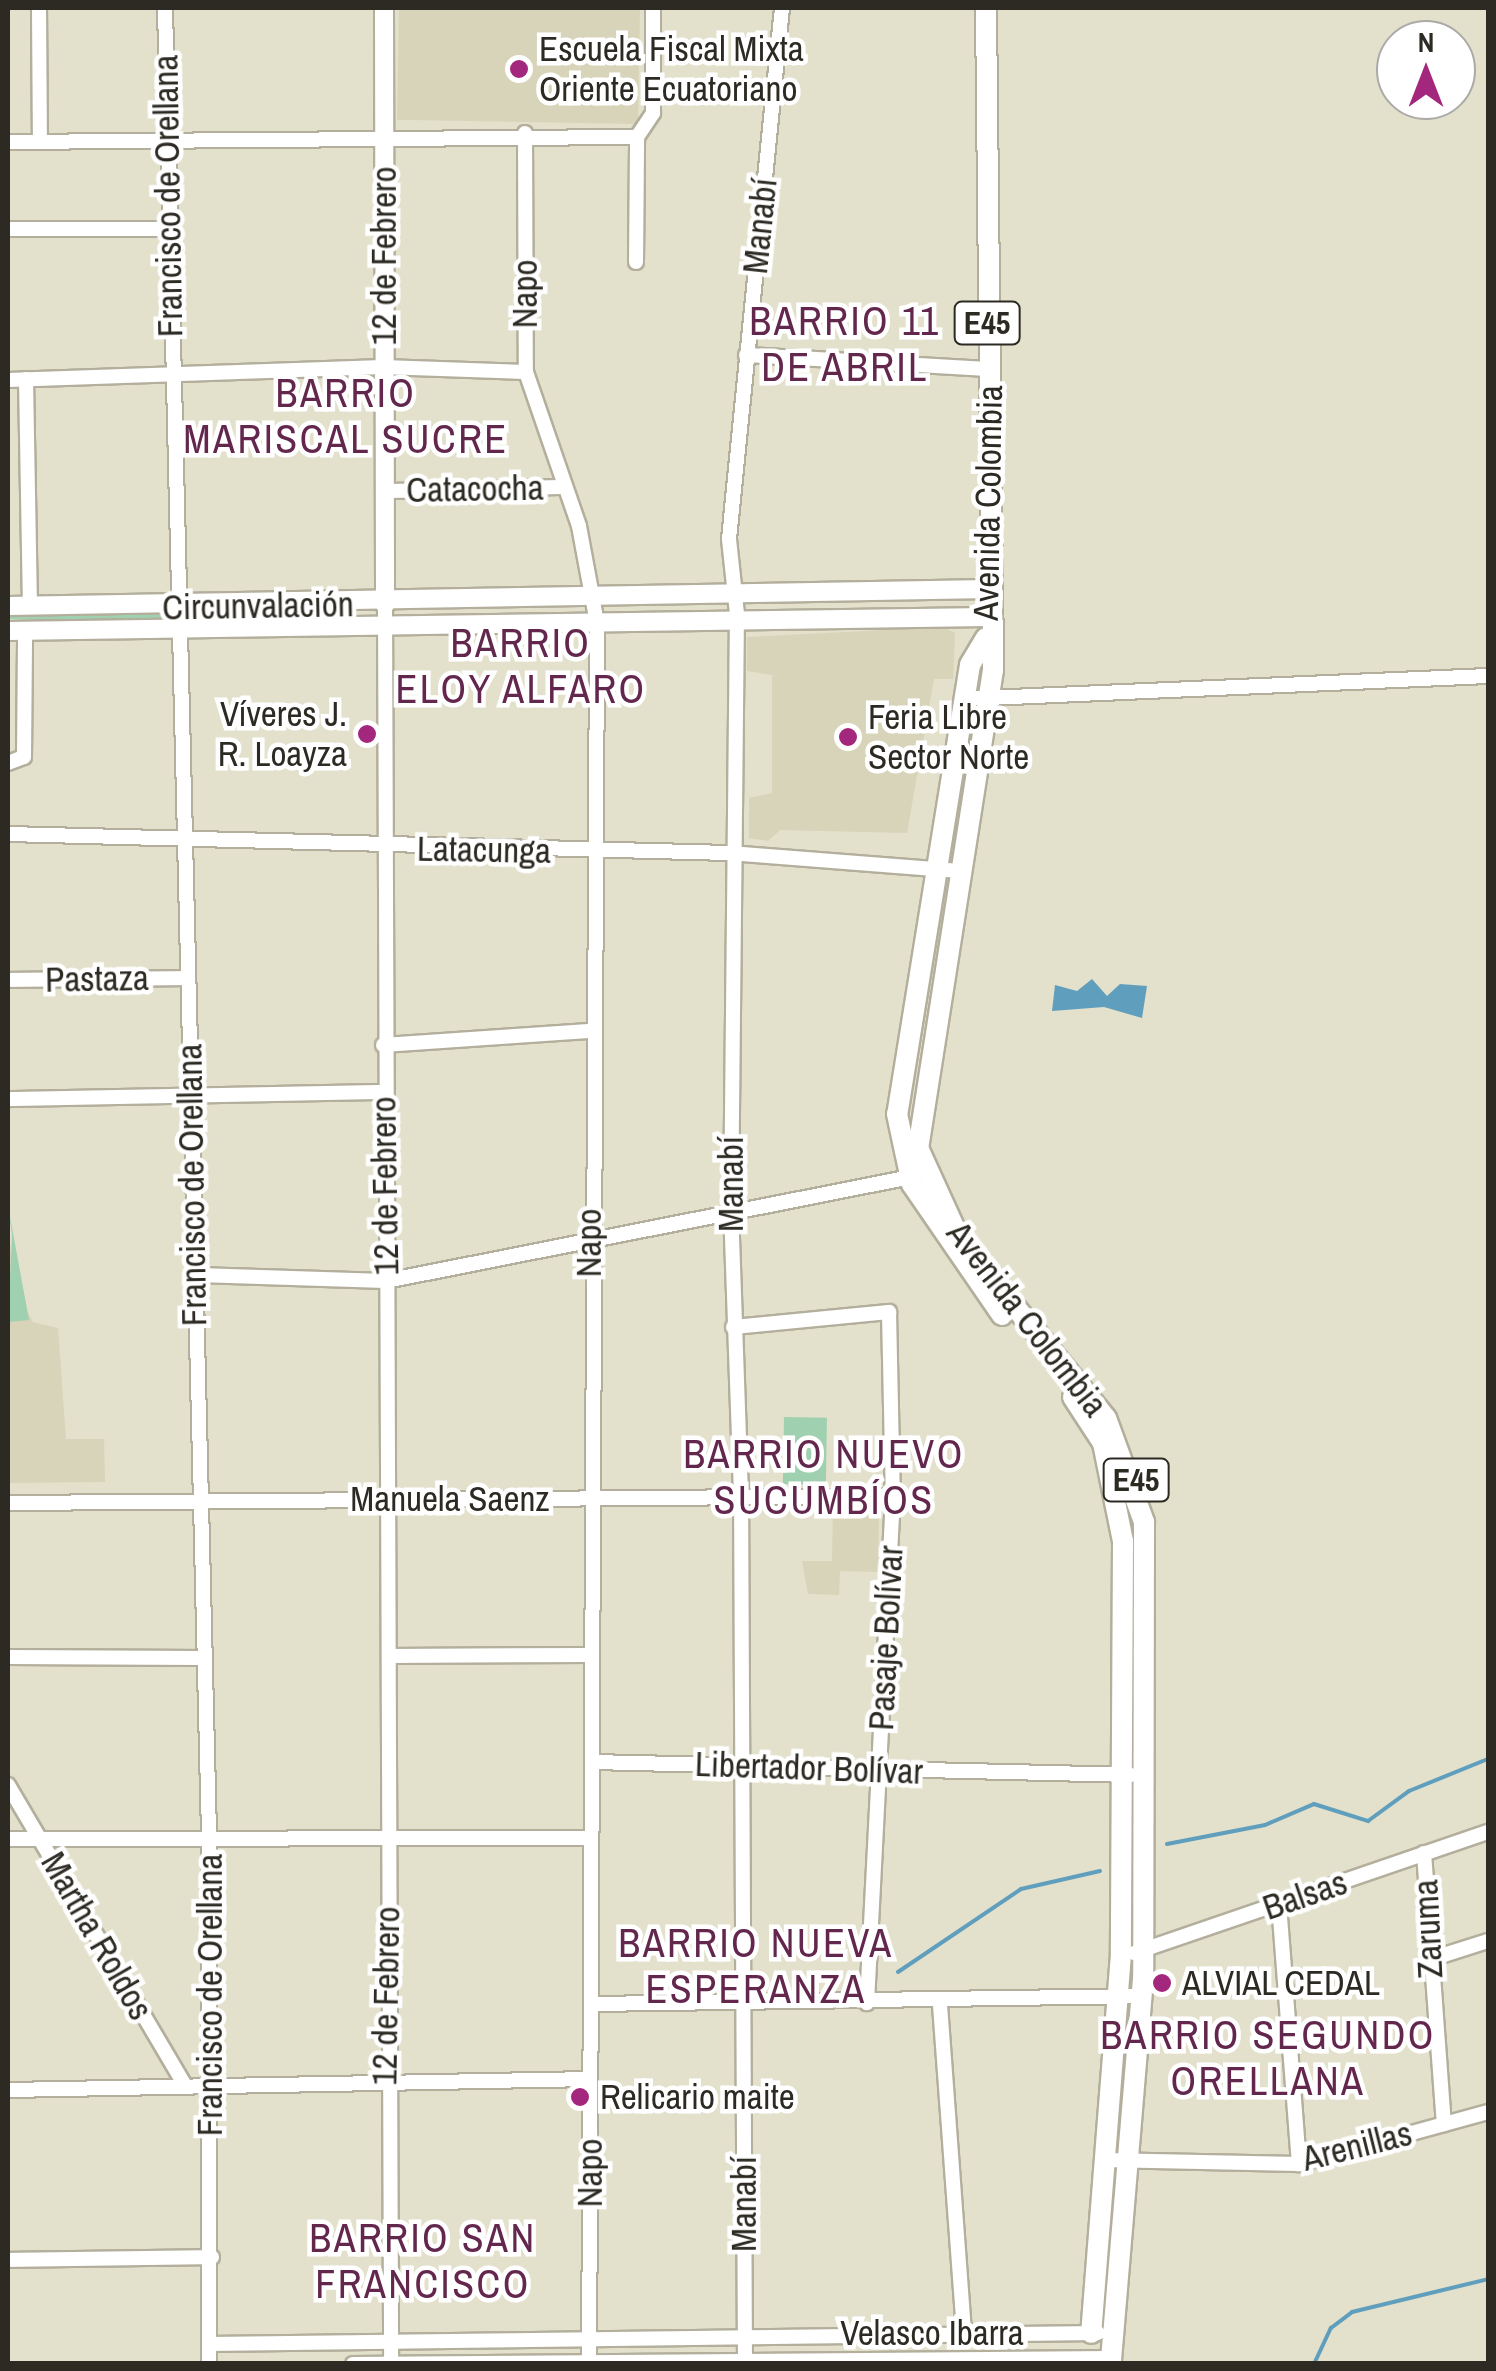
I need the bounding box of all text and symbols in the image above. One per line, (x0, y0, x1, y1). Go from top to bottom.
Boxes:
north arrow (1376, 20, 1476, 120)
text: N (1418, 23, 1434, 61)
place label: Escuela Fiscal Mixta Oriente Ecuatoriano (539, 28, 804, 110)
street label: Francisco de Orellana (145, 54, 191, 338)
marker: Escuela Fiscal Mixta Oriente Ecuatoriano (508, 58, 530, 80)
street label: 12 de Febrero (363, 167, 405, 345)
street label: Manabí (734, 176, 786, 276)
street label: Napo (504, 260, 546, 328)
road number: E45 (952, 296, 1022, 350)
district label: BARRIO 11 DE ABRIL (749, 297, 941, 391)
district label: BARRIO MARISCAL SUCRE (183, 369, 509, 463)
street label: Avenida Colombia (965, 385, 1011, 621)
street label: Catacocha (406, 467, 544, 511)
street label: Circunvalación (162, 583, 354, 629)
district label: BARRIO ELOY ALFARO (394, 619, 648, 713)
place label: Víveres J. R. Loayza (218, 693, 347, 775)
place label: Feria Libre Sector Norte (868, 696, 1029, 778)
marker: Víveres J. R. Loayza (356, 723, 378, 745)
marker: Feria Libre Sector Norte (837, 726, 859, 748)
street label: Latacunga (417, 828, 551, 872)
street label: Pastaza (45, 957, 149, 1001)
street label: Francisco de Orellana (169, 1043, 215, 1327)
street label: 12 de Febrero (362, 1096, 408, 1276)
street label: Manabí (710, 1136, 752, 1232)
street label: Napo (568, 1209, 610, 1277)
street label: Avenida Colombia (938, 1213, 1116, 1425)
district label: BARRIO NUEVO SUCUMBÍOS (683, 1430, 965, 1524)
road number: E45 (1101, 1453, 1171, 1507)
street label: Manuela Saenz (350, 1478, 550, 1520)
street label: Pasaje Bolívar (860, 1545, 912, 1731)
street label: Libertador Bolívar (694, 1743, 924, 1793)
street label: Martha Roldos (32, 1845, 162, 2027)
street label: Francisco de Orellana (189, 1854, 231, 2136)
street label: Balsas (1257, 1861, 1353, 1929)
street label: Zaruma (1404, 1879, 1452, 1979)
street label: 12 de Febrero (363, 1906, 409, 2086)
district label: BARRIO NUEVA ESPERANZA (618, 1919, 894, 2013)
place label: ALVIAL CEDAL (1182, 1962, 1381, 2004)
marker: ALVIAL CEDAL (1151, 1972, 1173, 1994)
district label: BARRIO SEGUNDO ORELLANA (1100, 2011, 1436, 2105)
place label: Relicario maite (600, 2076, 795, 2118)
marker: Relicario maite (569, 2086, 591, 2108)
street label: Arenillas (1298, 2112, 1416, 2180)
street label: Napo (569, 2139, 611, 2207)
street label: Manabí (723, 2156, 765, 2252)
district label: BARRIO SAN FRANCISCO (309, 2214, 537, 2308)
street label: Velasco Ibarra (840, 2312, 1024, 2354)

